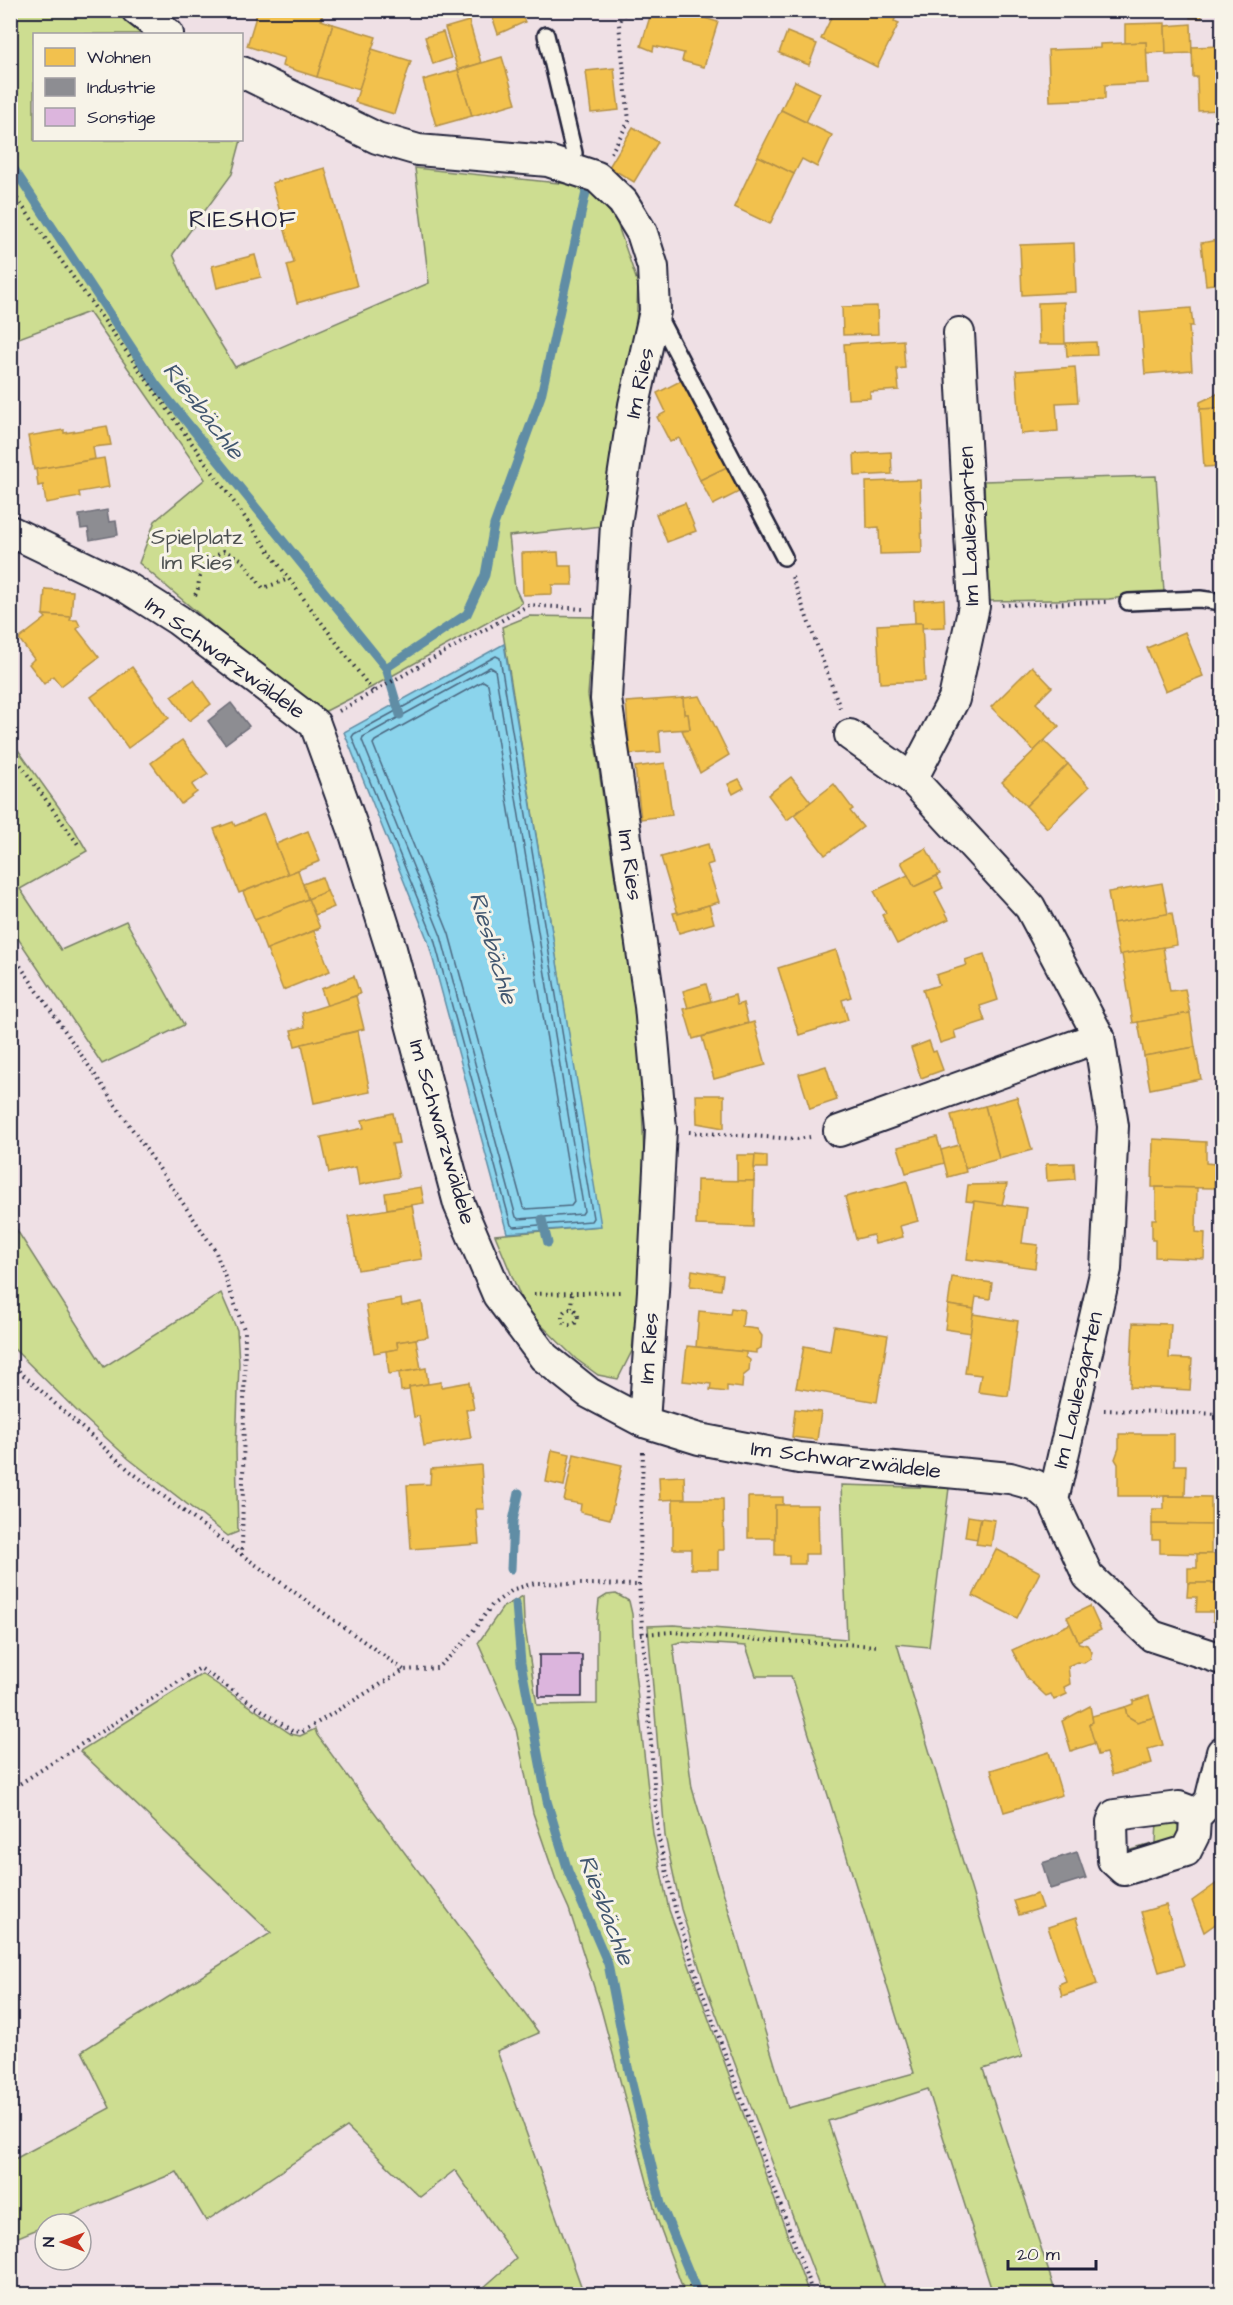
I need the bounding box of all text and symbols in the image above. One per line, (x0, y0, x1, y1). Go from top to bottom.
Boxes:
legend (33, 33, 243, 141)
text: Wohnen (87, 45, 151, 70)
text: Industrie (87, 75, 156, 100)
text: Sonstige (87, 105, 156, 131)
district label: RIESHOF (189, 203, 297, 237)
street label: Im Ries (617, 345, 663, 421)
water label: Riesbächle (154, 355, 253, 468)
street label: Im Laulesgarten (951, 446, 988, 606)
park label: Spielplatz Im Ries (151, 522, 243, 578)
street label: Im Schwarzwäldele (139, 589, 312, 727)
street label: Im Ries (610, 828, 650, 902)
water label: Riesbächle (460, 888, 526, 1009)
street label: Im Schwarzwäldele (401, 1036, 483, 1228)
street label: Im Laulesgarten (1045, 1309, 1112, 1472)
street label: Im Ries (631, 1311, 667, 1385)
street label: Im Schwarzwäldele (749, 1433, 943, 1487)
water label: Riesbächle (569, 1850, 643, 1971)
north arrow (33, 2212, 93, 2272)
scale bar (1008, 2233, 1096, 2271)
text: N (38, 2237, 60, 2247)
text: 20 m (1017, 2242, 1060, 2267)

